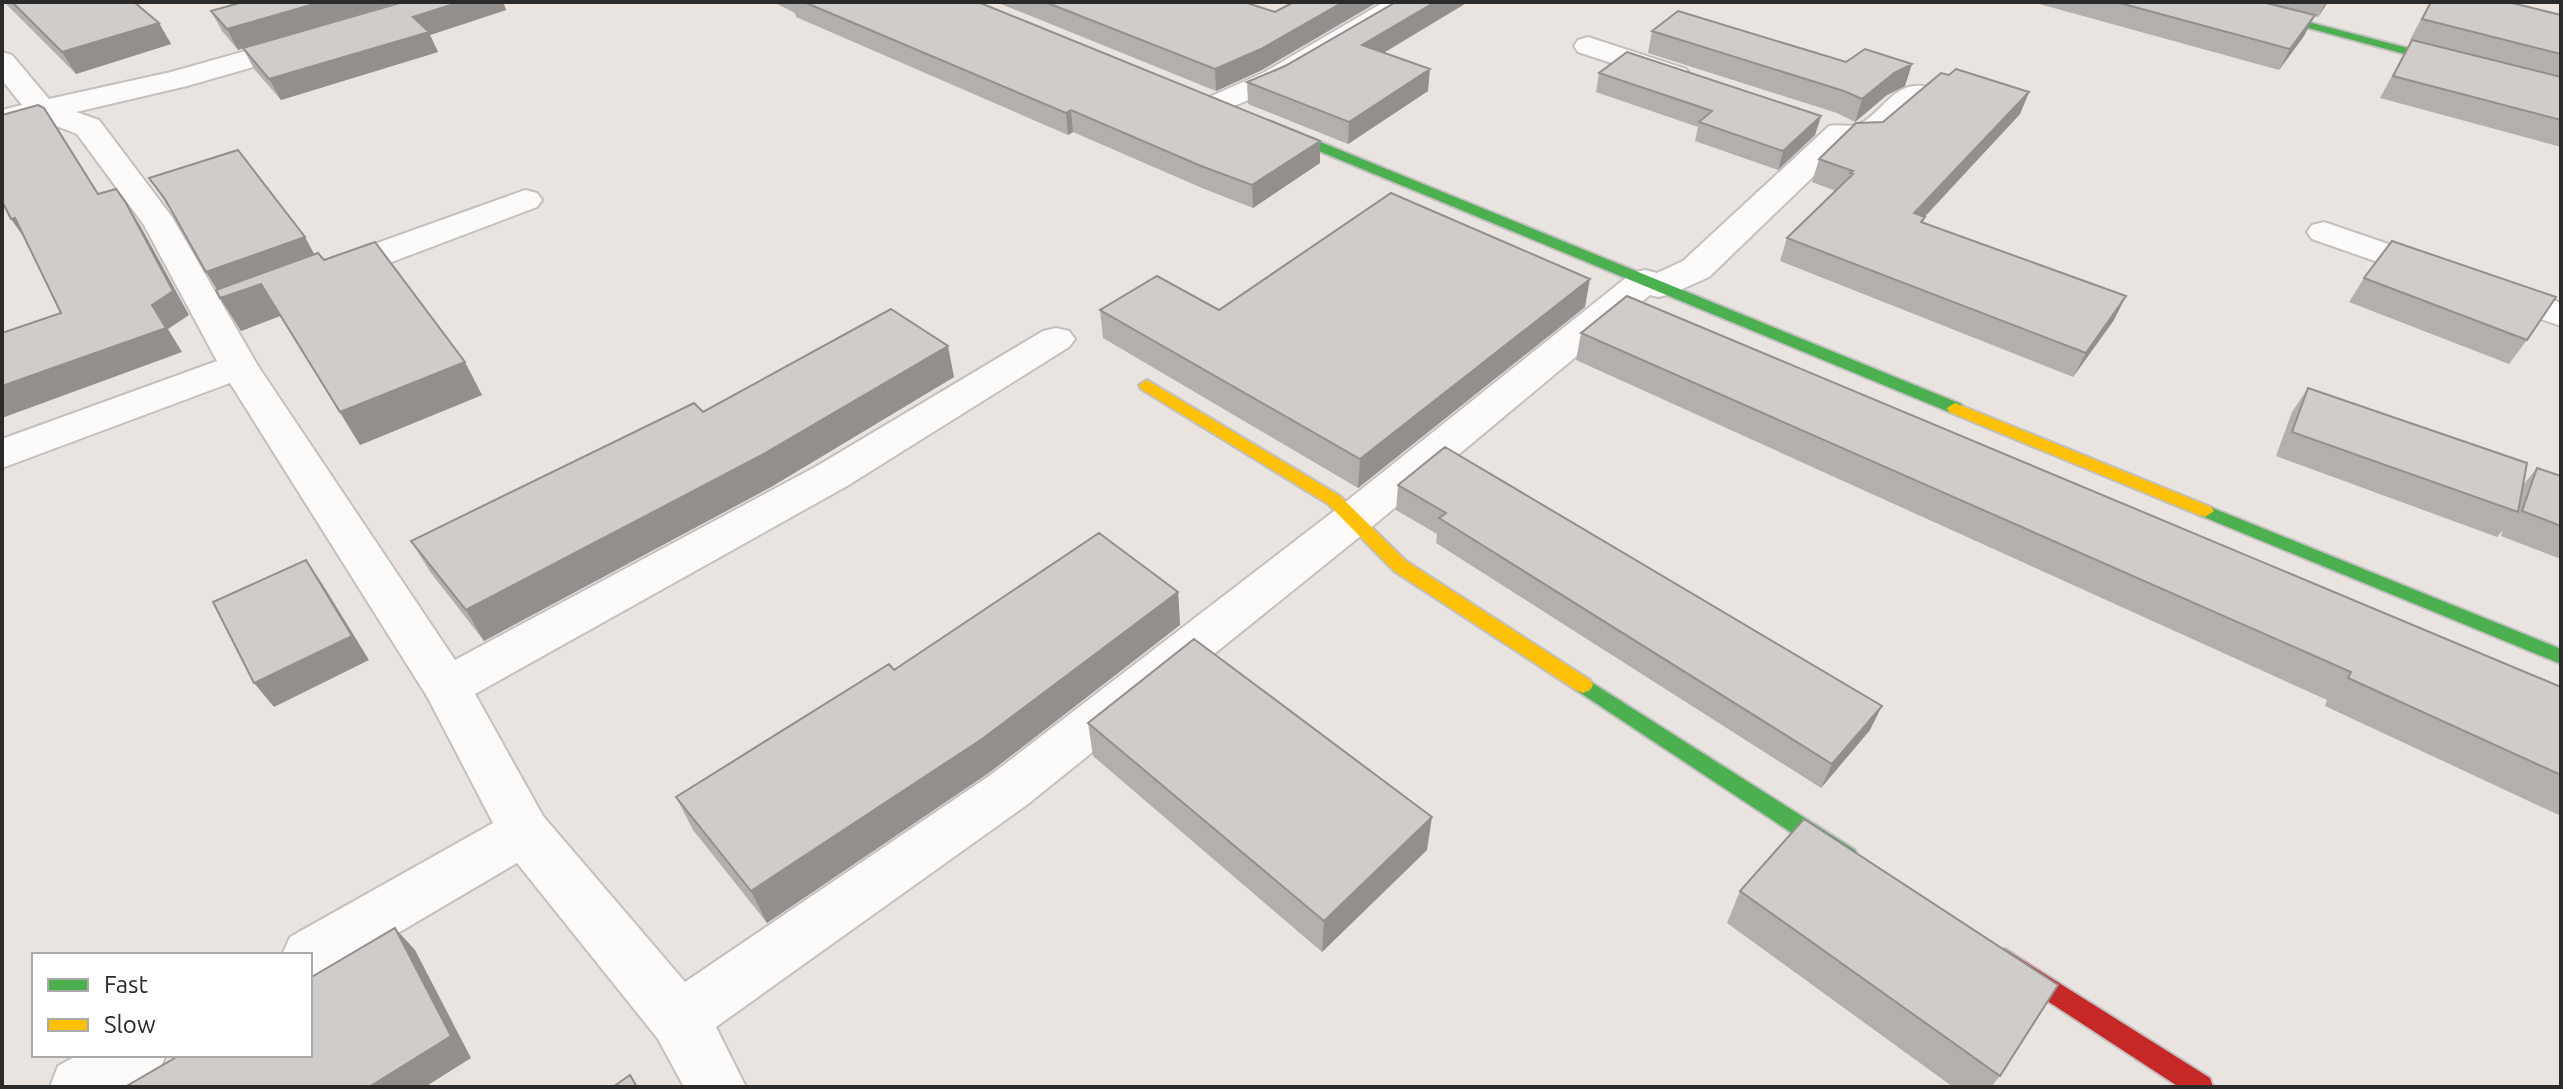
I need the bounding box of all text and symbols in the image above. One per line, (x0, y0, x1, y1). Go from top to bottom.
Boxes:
legend (32, 953, 312, 1057)
text: Fast (104, 971, 148, 998)
text: Slow (104, 1011, 156, 1038)

